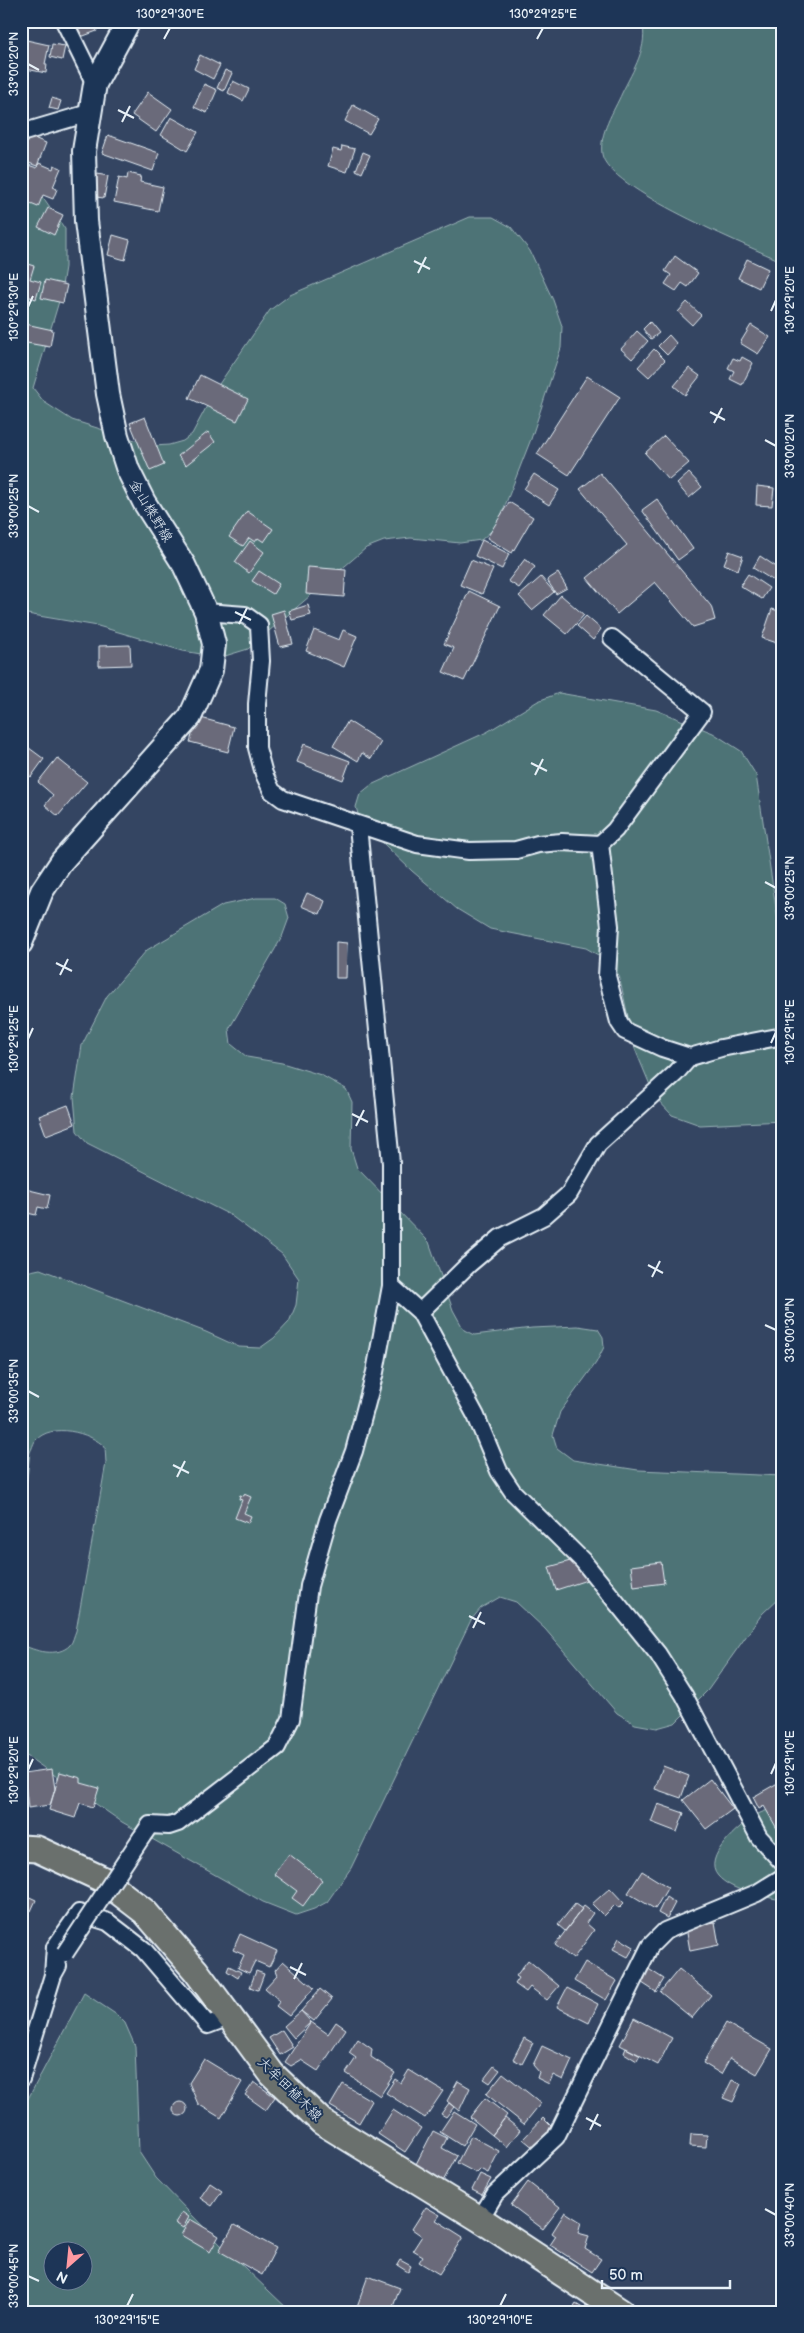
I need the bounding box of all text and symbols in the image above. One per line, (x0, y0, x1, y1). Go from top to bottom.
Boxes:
text: 130°29'30"E (136, 7, 204, 22)
text: 130°29'25"E (509, 7, 577, 22)
text: 33°00'20"N (7, 32, 22, 96)
text: 130°29'20"E (783, 266, 798, 334)
text: 130°29'30"E (7, 273, 22, 341)
text: 33°00'20"N (783, 414, 798, 478)
text: 33°00'25"N (7, 474, 22, 538)
street label: 金山檪野線 (126, 477, 176, 545)
text: 33°00'25"N (783, 856, 798, 920)
text: 130°29'15"E (783, 999, 798, 1065)
text: 130°29'25"E (7, 1005, 22, 1073)
text: 33°00'30"N (783, 1298, 798, 1362)
text: 33°00'35"N (7, 1359, 22, 1423)
text: 130°29'10"E (783, 1730, 798, 1796)
text: 130°29'20"E (7, 1736, 22, 1804)
street label: 大牟田植木線 (254, 2053, 326, 2125)
text: 33°00'40"N (783, 2183, 798, 2247)
north arrow (42, 2240, 92, 2290)
text: 33°00'45"N (7, 2244, 22, 2308)
scale bar (602, 2258, 729, 2290)
text: 50 m (609, 2266, 643, 2285)
text: N (54, 2267, 71, 2287)
text: 130°29'15"E (94, 2313, 160, 2328)
text: 130°29'10"E (467, 2313, 533, 2328)

